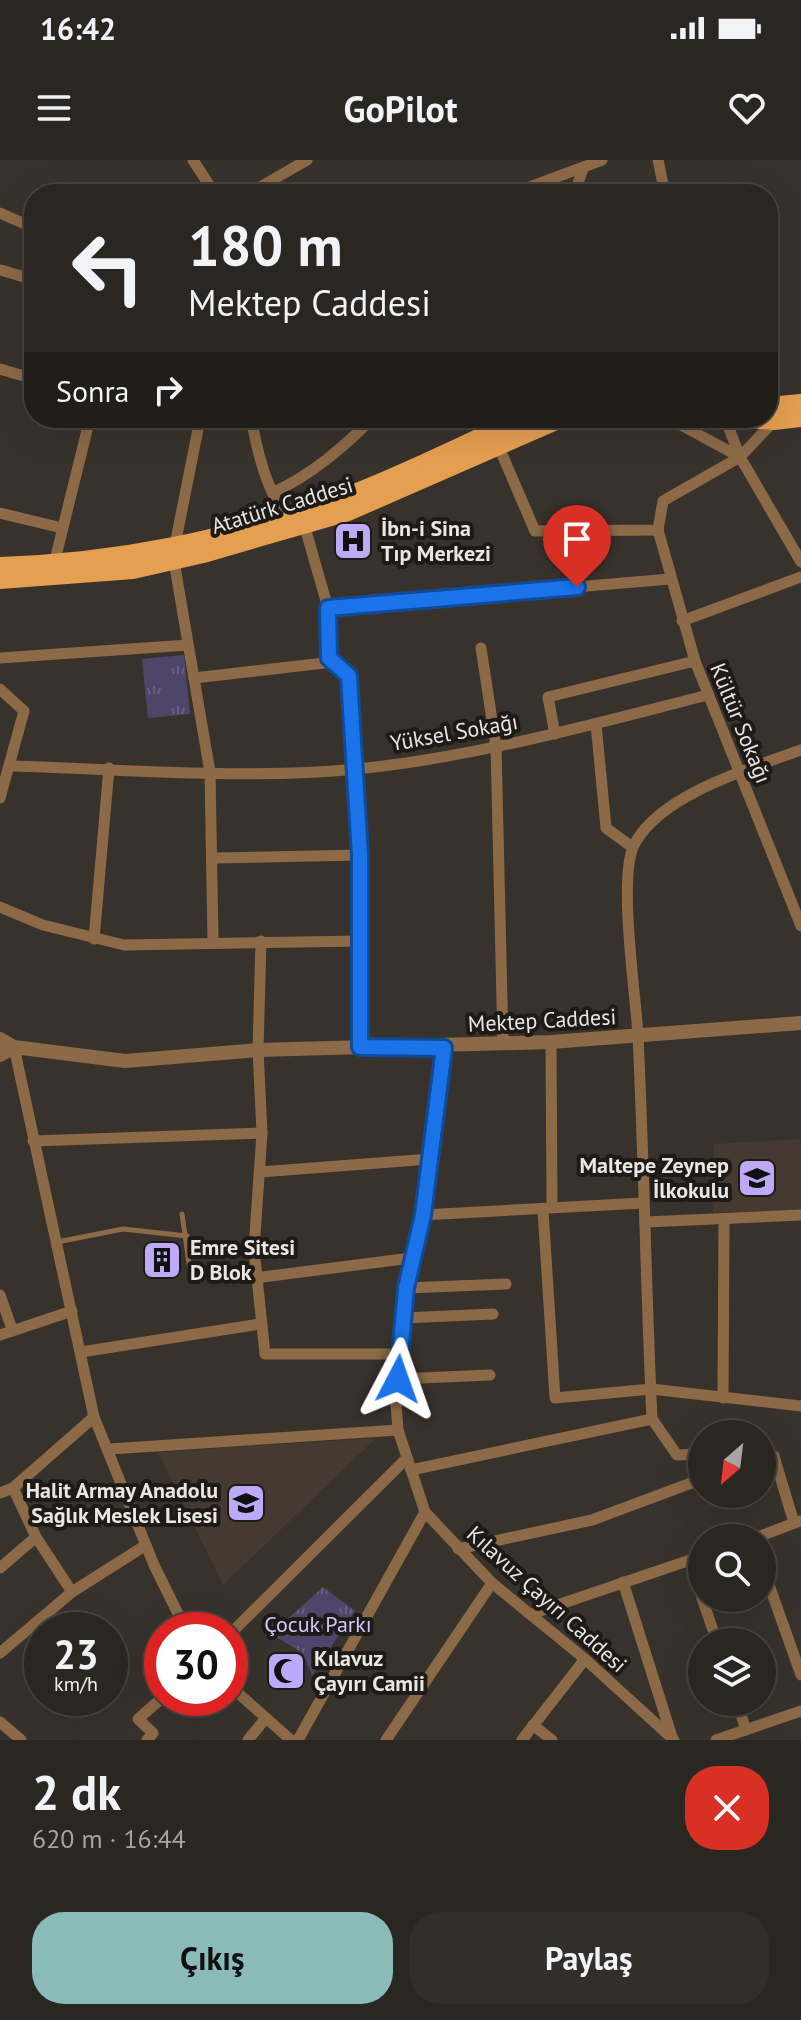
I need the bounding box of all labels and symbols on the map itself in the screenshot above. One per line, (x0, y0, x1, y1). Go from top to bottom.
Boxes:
street label: Atatürk Caddesi (208, 470, 356, 540)
pin (543, 505, 611, 587)
place label: İbn-i Sina Tıp Merkezi (381, 514, 491, 567)
hospital icon: İbn-i Sina Tıp Merkezi (332, 520, 374, 562)
street label: Kültür Sokağı (704, 659, 778, 787)
street label: Yüksel Sokağı (388, 707, 520, 757)
street label: Mektep Caddesi (467, 1002, 617, 1038)
place label: Maltepe Zeynep İlkokulu (579, 1151, 729, 1204)
school or university icon: Maltepe Zeynep İlkokulu (736, 1157, 778, 1199)
place label: Emre Sitesi D Blok (190, 1233, 295, 1286)
building icon: Emre Sitesi D Blok (141, 1239, 183, 1281)
position arrow (356, 1337, 440, 1421)
north arrow (688, 1420, 776, 1508)
place label: Halit Armay Anadolu Sağlık Meslek Lisesi (26, 1476, 218, 1529)
school or university icon: Halit Armay Anadolu Sağlık Meslek Lisesi (225, 1482, 267, 1524)
street label: Kılavuz Çayırı Caddesi (461, 1520, 633, 1678)
park label: Çocuk Parkı (264, 1610, 372, 1638)
speed limit sign: 30 (144, 1612, 248, 1716)
place label: Kılavuz Çayırı Camii (314, 1644, 425, 1697)
mosque icon: Kılavuz Çayırı Camii (265, 1650, 307, 1692)

